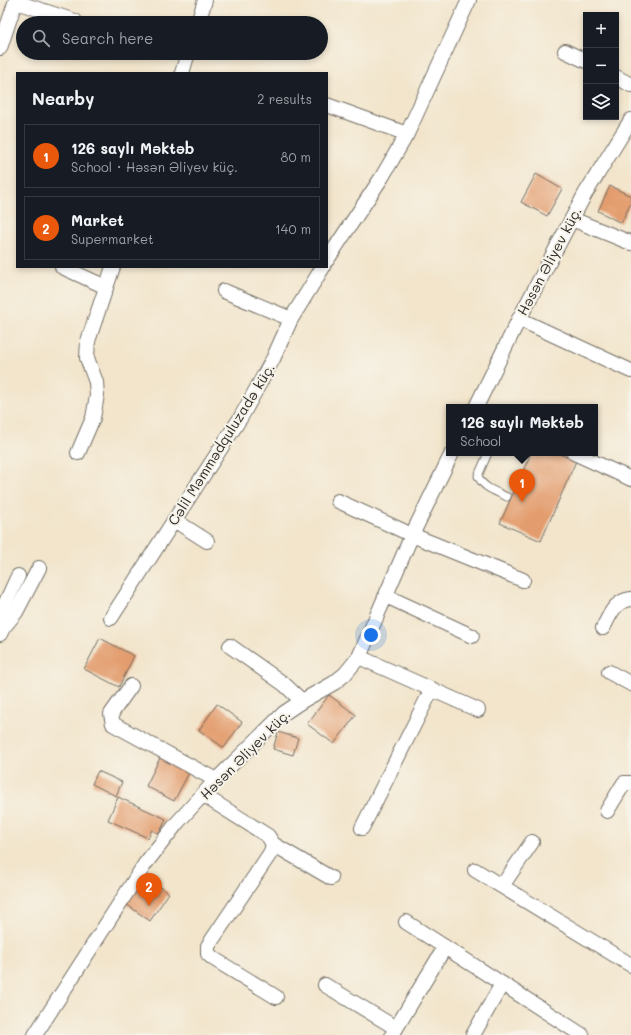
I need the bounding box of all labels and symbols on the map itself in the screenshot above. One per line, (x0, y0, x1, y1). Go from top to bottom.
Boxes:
street label: Həsən Əliyev küç. (512, 203, 586, 319)
street label: Cəlil Məmmədquluzadə küç. (163, 359, 279, 529)
pin: 1 (509, 469, 535, 502)
your location (361, 625, 381, 645)
street label: Həsən Əliyev küç. (196, 705, 294, 803)
pin: 2 (136, 873, 162, 906)

